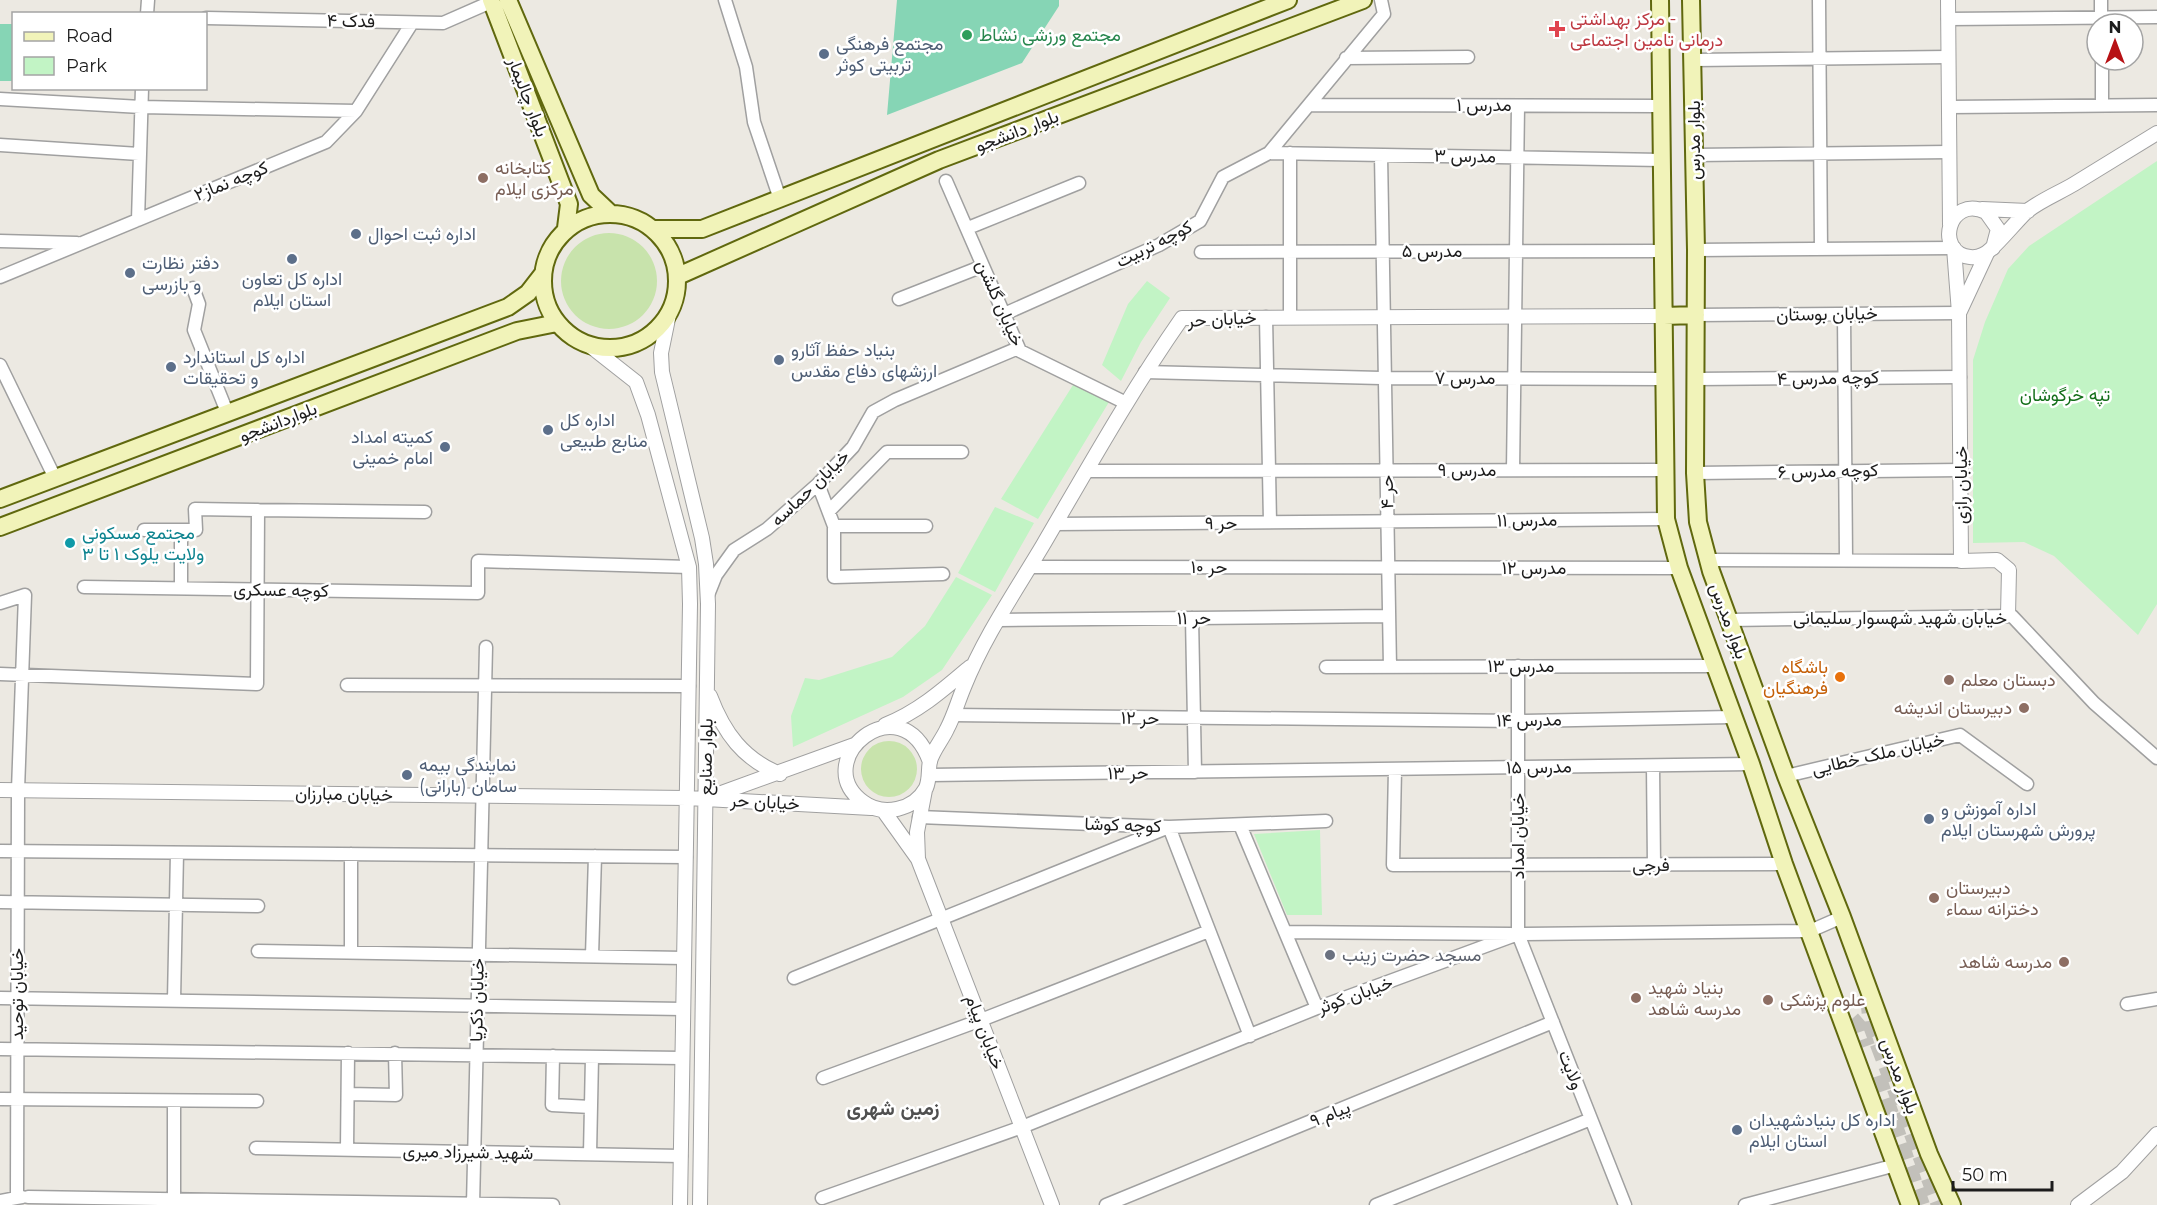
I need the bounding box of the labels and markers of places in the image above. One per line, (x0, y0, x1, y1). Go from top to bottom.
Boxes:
place label: مرکز بهداشتی - درمانی تامین اجتماعی (1570, 8, 1723, 51)
marker: مرکز بهداشتی - درمانی تامین اجتماعی (1548, 20, 1566, 38)
place label: مجتمع ورزشی نشاط (979, 24, 1121, 47)
marker: مجتمع ورزشی نشاط (960, 28, 974, 42)
place label: مجتمع فرهنگی تربیتی کوثر (835, 33, 943, 76)
marker: مجتمع فرهنگی تربیتی کوثر (817, 47, 831, 61)
place label: کتابخانه مرکزی ایلام (495, 157, 574, 201)
marker: کتابخانه مرکزی ایلام (476, 171, 490, 185)
place label: اداره ثبت احوال (368, 223, 476, 245)
marker: اداره ثبت احوال (349, 227, 363, 241)
place label: دفتر نظارت و بازرسی (142, 252, 219, 295)
marker: اداره کل تعاون استان ایلام (285, 252, 299, 266)
marker: دفتر نظارت و بازرسی (123, 266, 137, 280)
place label: اداره کل تعاون استان ایلام (242, 268, 342, 312)
place label: بنیاد حفظ آثارو ارزشهای دفاع مقدس (791, 339, 937, 383)
place label: اداره کل استاندارد و تحقیقات (183, 346, 305, 389)
marker: بنیاد حفظ آثارو ارزشهای دفاع مقدس (772, 353, 786, 367)
marker: اداره کل استاندارد و تحقیقات (164, 360, 178, 374)
place label: اداره کل منابع طبیعی (560, 409, 648, 453)
marker: اداره کل منابع طبیعی (541, 423, 555, 437)
place label: کمیته امداد امام خمینی (351, 426, 433, 470)
marker: کمیته امداد امام خمینی (438, 440, 452, 454)
place label: مجتمع مسکونی ولایت یلوک ۱ تا ۳ (82, 522, 204, 565)
marker: مجتمع مسکونی ولایت یلوک ۱ تا ۳ (63, 536, 77, 550)
place label: باشگاه فرهنگیان (1763, 656, 1828, 699)
place label: دبستان معلم (1961, 669, 2056, 692)
marker: باشگاه فرهنگیان (1833, 670, 1847, 684)
marker: دبستان معلم (1942, 673, 1956, 687)
place label: دبیرستان اندیشه (1894, 697, 2012, 719)
marker: دبیرستان اندیشه (2017, 701, 2031, 715)
place label: نمایندگی بیمه سامان (بارانی) (419, 754, 517, 797)
marker: نمایندگی بیمه سامان (بارانی) (400, 768, 414, 782)
place label: اداره آموزش و پرورش شهرستان ایلام (1941, 798, 2095, 842)
marker: اداره آموزش و پرورش شهرستان ایلام (1922, 812, 1936, 826)
place label: دبیرستان دخترانه سماء (1946, 877, 2039, 920)
marker: دبیرستان دخترانه سماء (1927, 891, 1941, 905)
place label: مسجد حضرت زینب (1342, 944, 1481, 966)
marker: مسجد حضرت زینب (1323, 948, 1337, 962)
place label: مدرسه شاهد (1959, 951, 2052, 973)
marker: مدرسه شاهد (2057, 955, 2071, 969)
place label: بنیاد شهید مدرسه شاهد (1648, 977, 1741, 1020)
place label: علوم پزشکی (1780, 989, 1865, 1012)
marker: بنیاد شهید مدرسه شاهد (1629, 991, 1643, 1005)
marker: علوم پزشکی (1761, 993, 1775, 1007)
place label: اداره کل بنیادشهیدان استان ایلام (1749, 1109, 1895, 1153)
marker: اداره کل بنیادشهیدان استان ایلام (1730, 1123, 1744, 1137)

